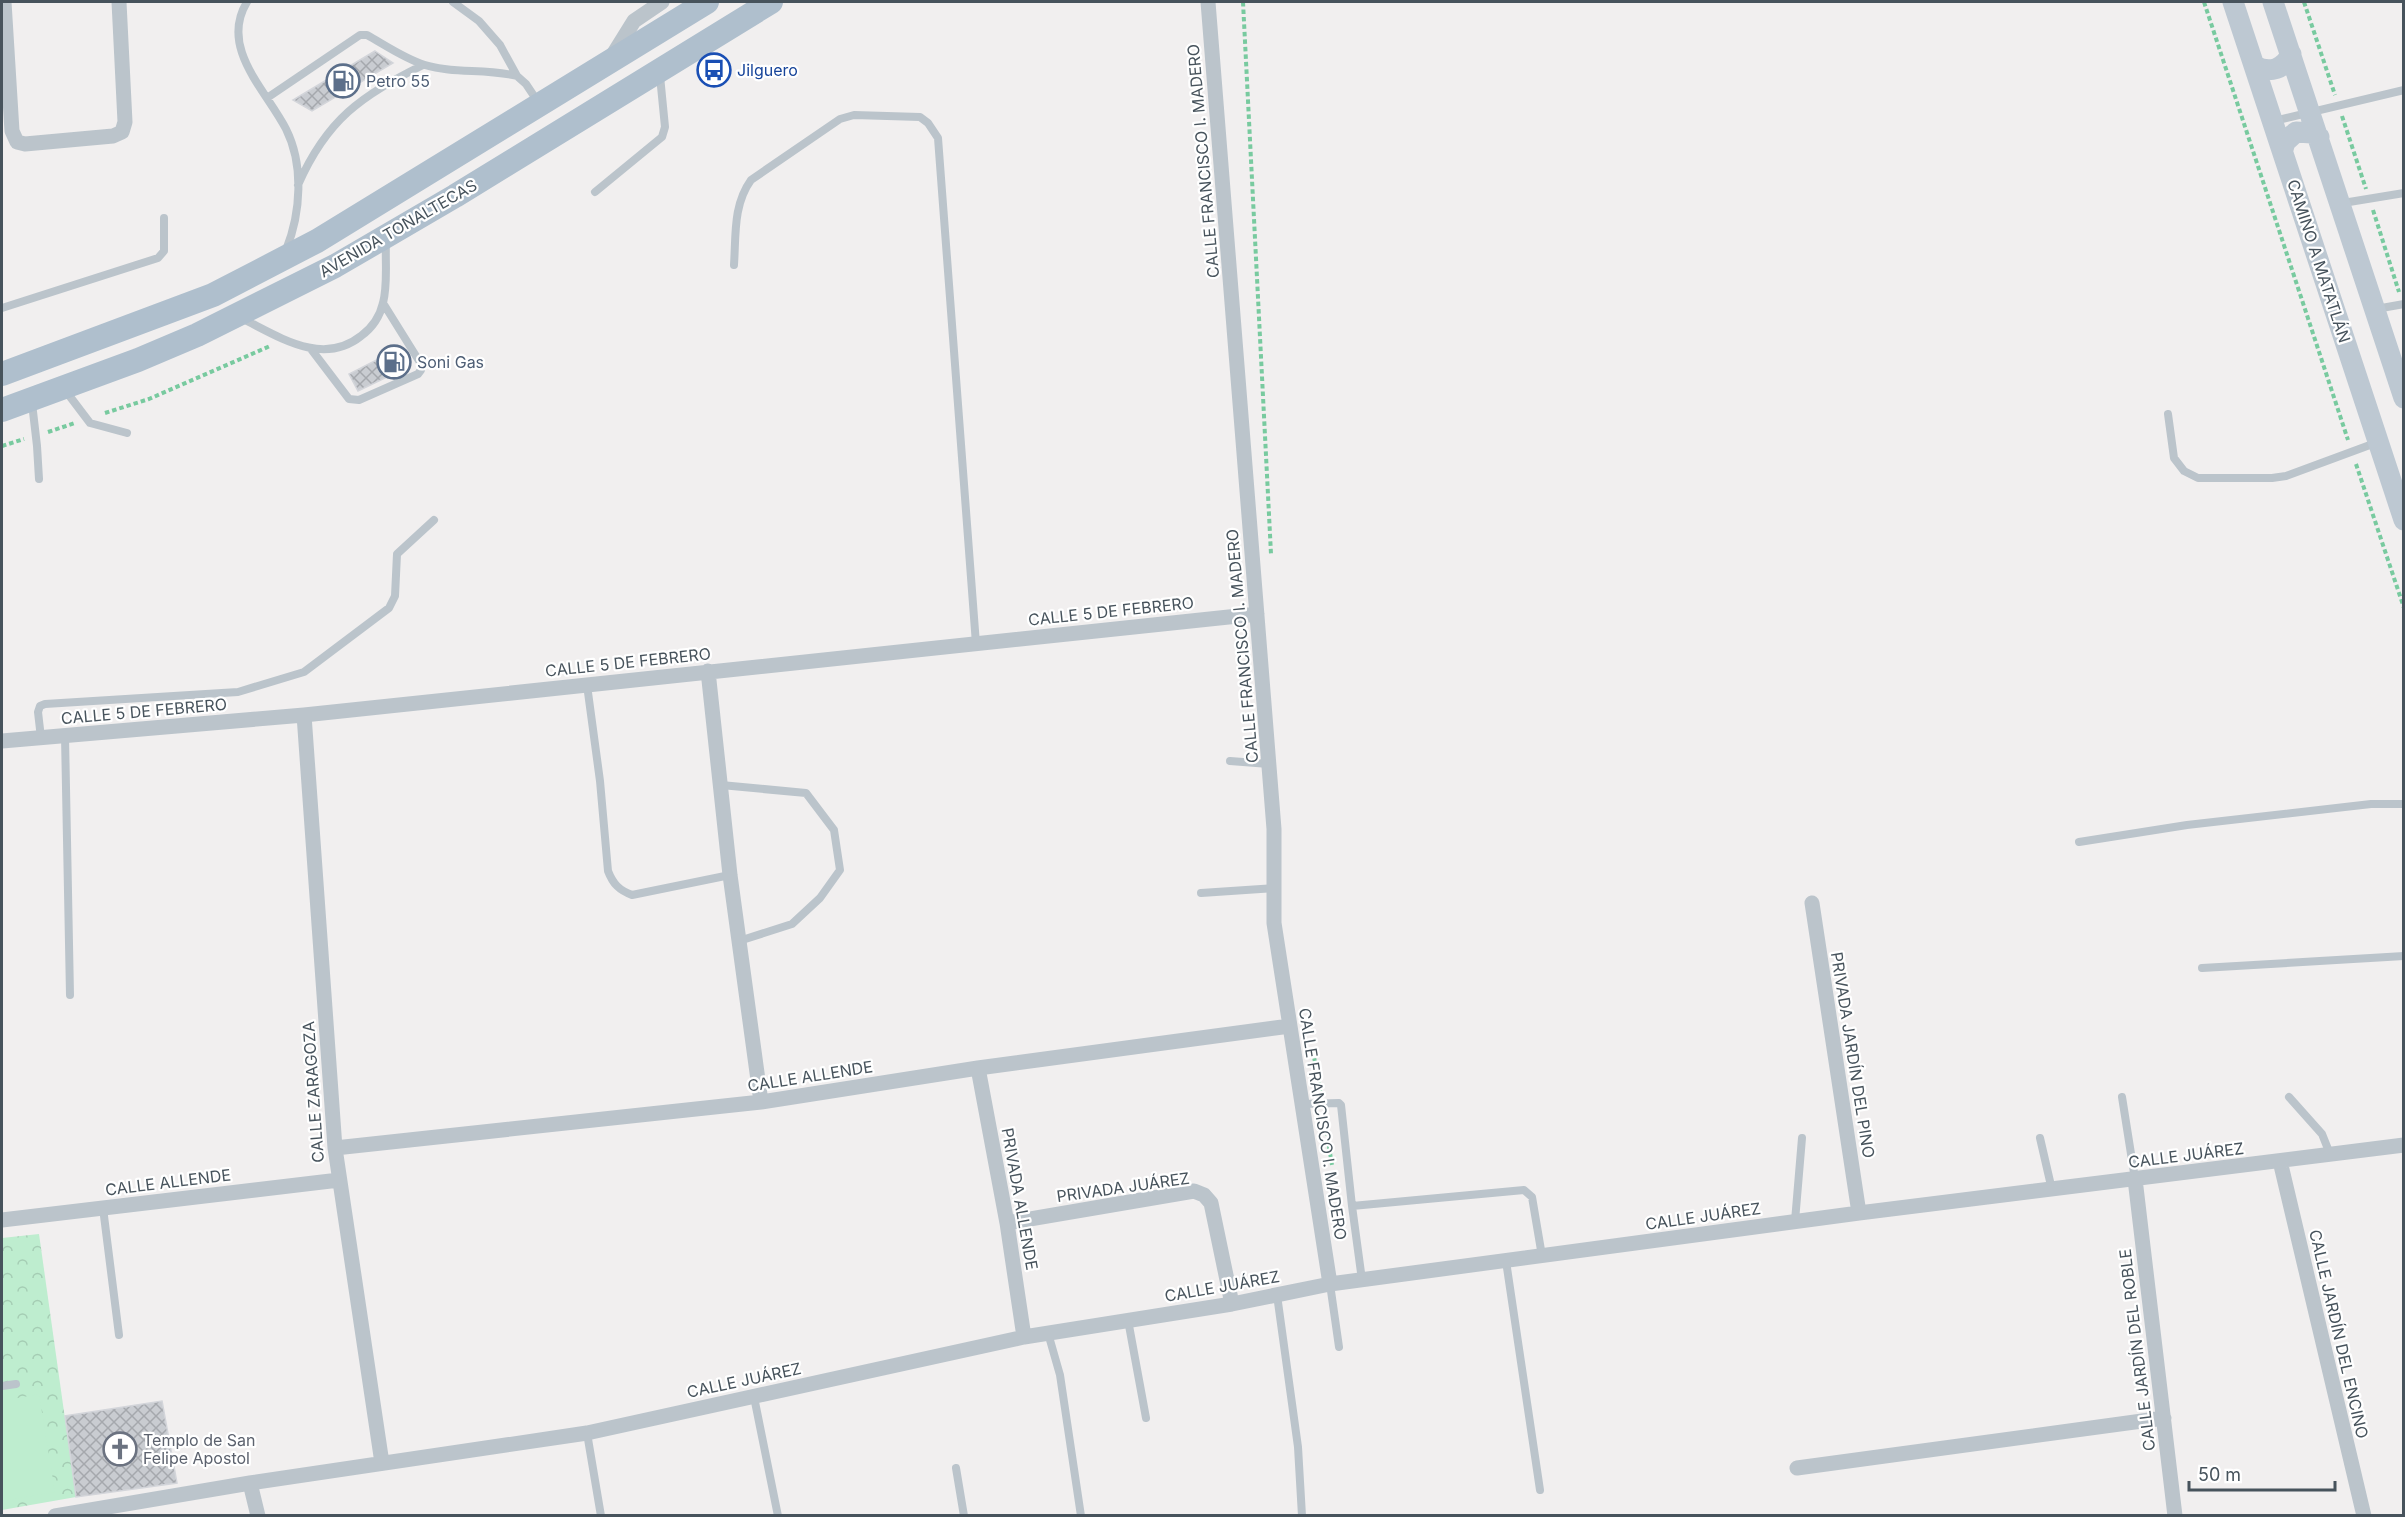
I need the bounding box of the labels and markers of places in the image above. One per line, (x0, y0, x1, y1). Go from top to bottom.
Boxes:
bus stop icon: Jilguero (696, 52, 732, 88)
place label: Jilguero (737, 60, 798, 80)
fuel station icon: Petro 55 (325, 63, 361, 99)
place label: Petro 55 (366, 71, 430, 91)
fuel station icon: Soni Gas (376, 344, 412, 380)
place label: Soni Gas (417, 352, 484, 372)
place label: Templo de San Felipe Apostol (143, 1430, 256, 1468)
church icon: Templo de San Felipe Apostol (102, 1431, 138, 1467)

